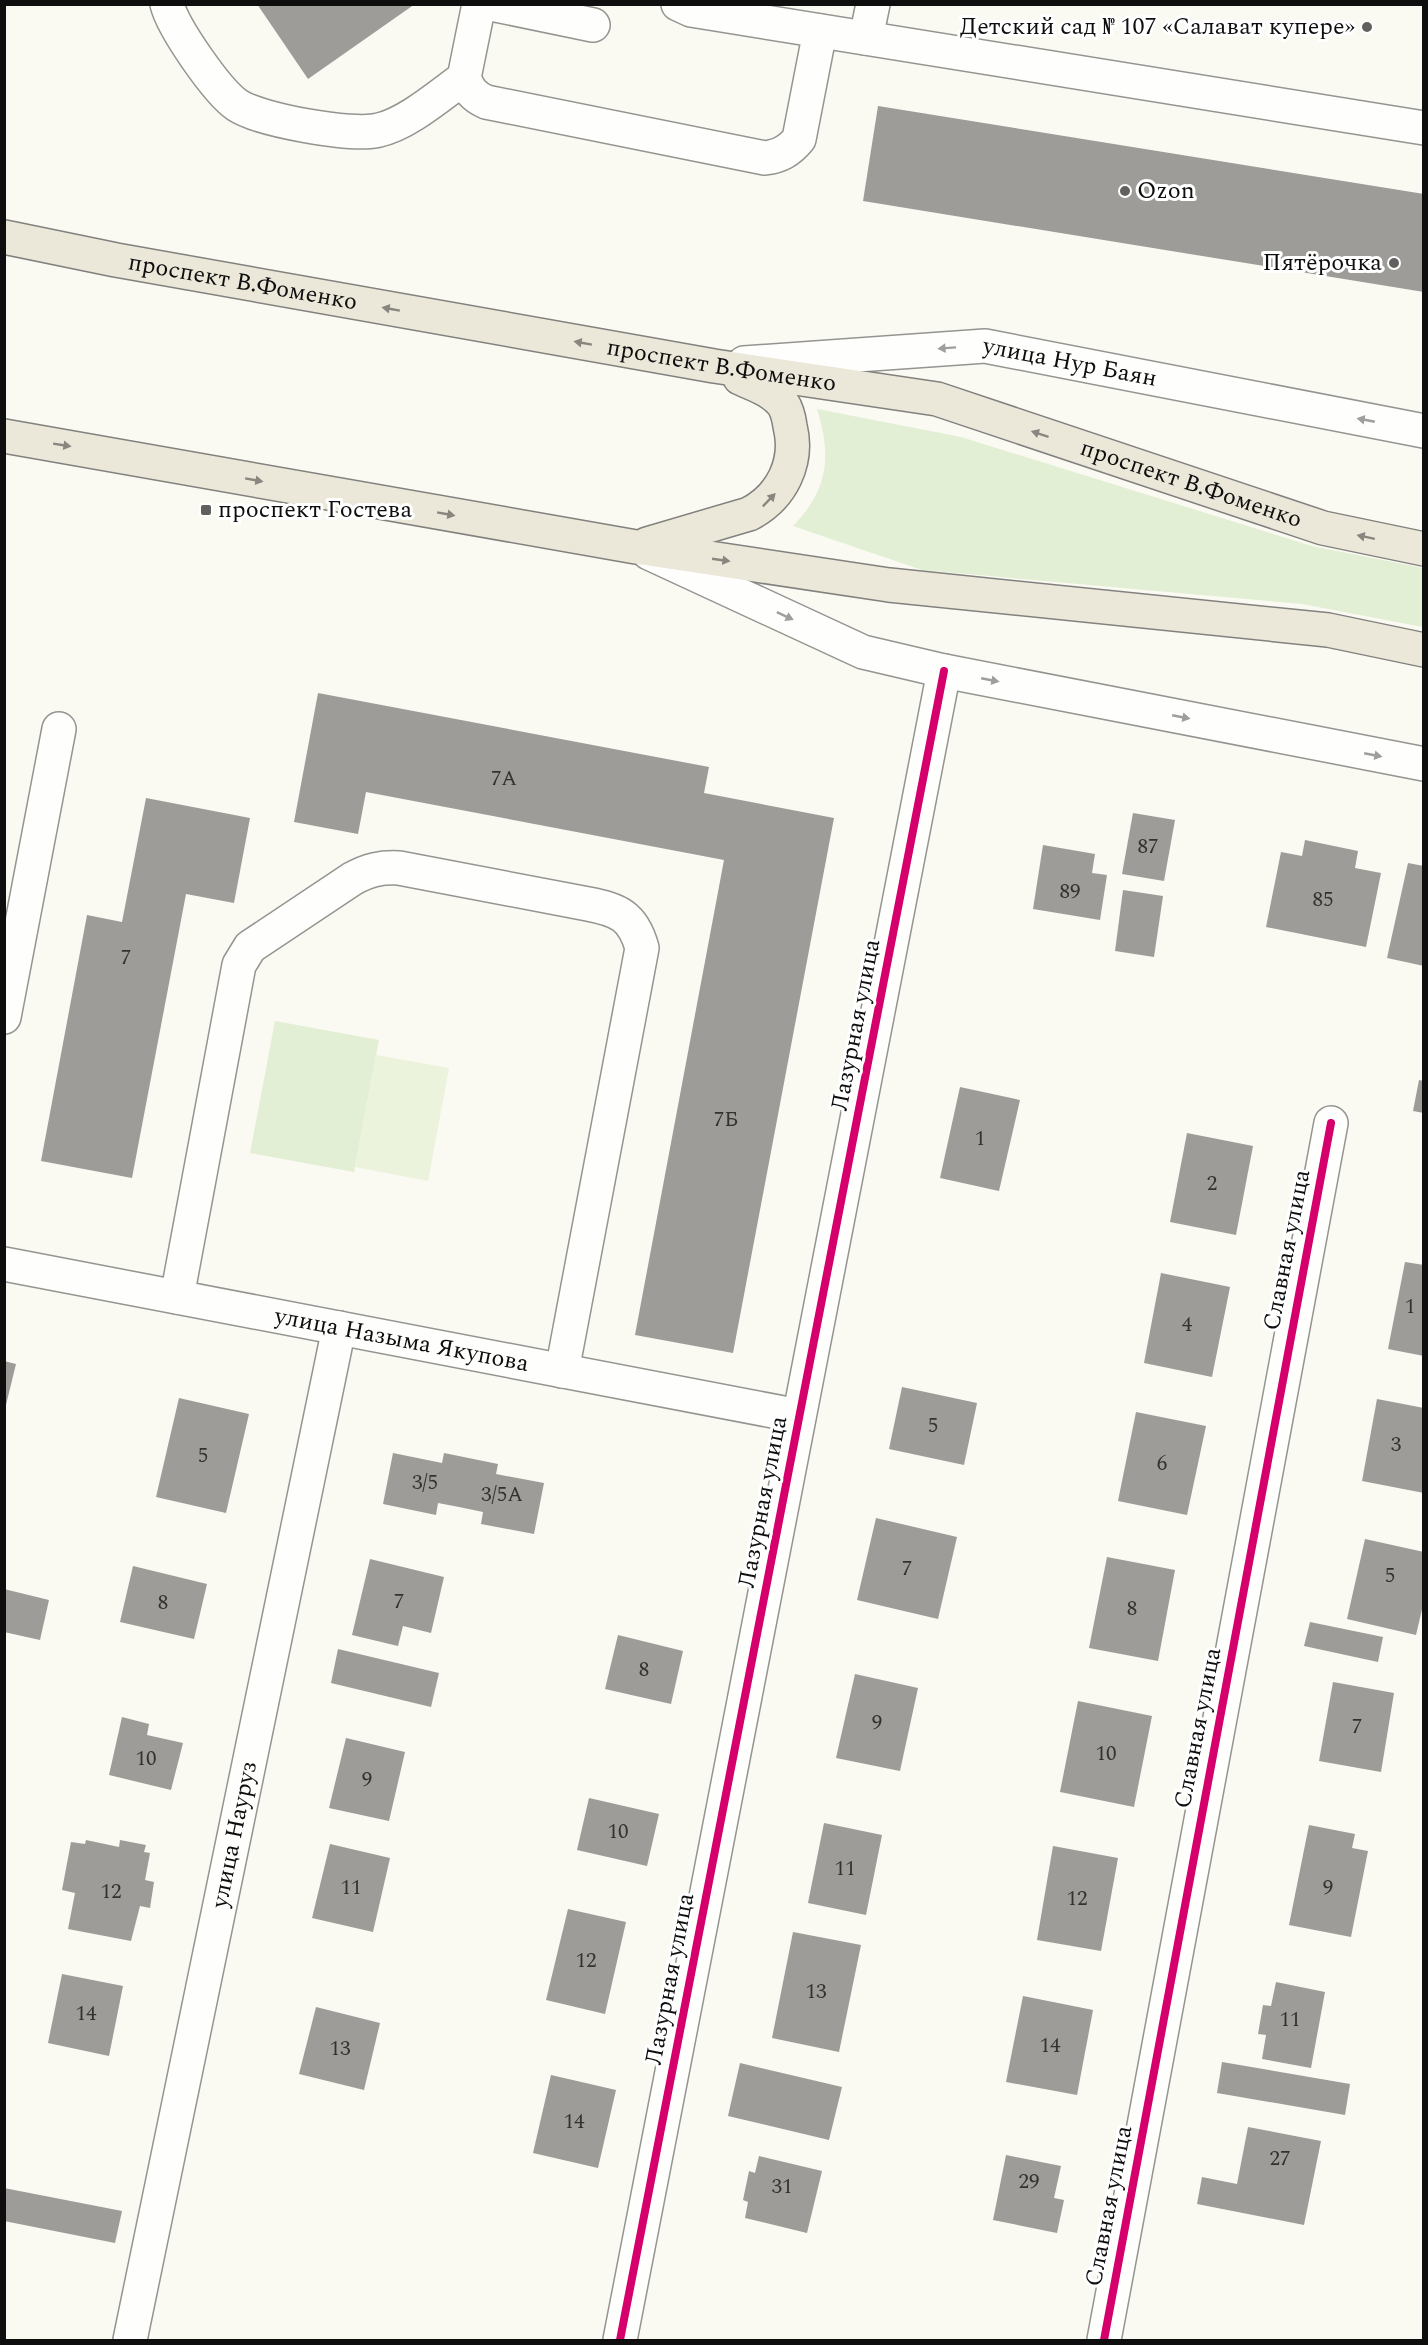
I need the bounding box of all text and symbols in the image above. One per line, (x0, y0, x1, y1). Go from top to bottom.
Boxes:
place label: Детский сад № 107 «Салават купере» (960, 9, 1355, 45)
marker: Детский сад № 107 «Салават купере» (1360, 20, 1374, 34)
place label: Ozon (1137, 173, 1195, 209)
marker: Ozon (1118, 184, 1132, 198)
street label: проспект В.Фоменко (125, 244, 360, 320)
place label: Пятёрочка (1263, 245, 1382, 281)
marker: Пятёрочка (1387, 256, 1401, 270)
one-way arrow (381, 304, 400, 313)
street label: улица Нур Баян (979, 328, 1160, 397)
street label: проспект В.Фоменко (604, 329, 839, 402)
one-way arrow (573, 338, 592, 347)
one-way arrow (938, 344, 957, 353)
one-way arrow (1356, 415, 1375, 424)
one-way arrow (1031, 428, 1049, 438)
street label: проспект В.Фоменко (1075, 430, 1307, 538)
one-way arrow (53, 441, 72, 450)
one-way arrow (245, 476, 264, 485)
place label: проспект Гостева (218, 492, 413, 528)
one-way arrow (762, 492, 776, 507)
marker: проспект Гостева (199, 503, 213, 517)
one-way arrow (437, 510, 456, 519)
one-way arrow (1356, 532, 1375, 541)
one-way arrow (712, 555, 731, 564)
one-way arrow (776, 611, 793, 620)
one-way arrow (981, 676, 1000, 685)
one-way arrow (1172, 713, 1191, 722)
one-way arrow (1363, 750, 1382, 760)
house number: 7А (491, 763, 517, 795)
house number: 87 (1138, 831, 1159, 863)
house number: 89 (1060, 876, 1081, 908)
house number: 85 (1313, 884, 1334, 916)
street label: Лазурная улица (822, 936, 890, 1114)
house number: 7 (121, 942, 131, 974)
house number: 7Б (714, 1104, 738, 1136)
house number: 1 (975, 1123, 985, 1155)
street label: Славная улица (1254, 1166, 1320, 1334)
house number: 2 (1207, 1168, 1217, 1200)
house number: 1 (1405, 1291, 1415, 1323)
street label: улица Назыма Якупова (271, 1298, 532, 1382)
house number: 4 (1182, 1309, 1193, 1341)
house number: 5 (928, 1410, 938, 1442)
street label: Лазурная улица (729, 1413, 797, 1591)
house number: 3 (1391, 1429, 1402, 1461)
house number: 5 (198, 1440, 208, 1472)
house number: 6 (1157, 1448, 1167, 1480)
house number: 3/5 (412, 1467, 438, 1499)
house number: 3/5А (481, 1479, 523, 1511)
house number: 7 (902, 1553, 912, 1585)
house number: 5 (1385, 1560, 1395, 1592)
house number: 7 (394, 1586, 404, 1618)
house number: 8 (158, 1587, 168, 1619)
house number: 8 (1127, 1593, 1137, 1625)
street label: Славная улица (1165, 1644, 1231, 1812)
house number: 8 (639, 1654, 649, 1686)
house number: 9 (872, 1707, 882, 1739)
house number: 7 (1352, 1711, 1362, 1743)
house number: 10 (1096, 1738, 1117, 1770)
house number: 10 (136, 1743, 157, 1775)
street label: улица Науруз (201, 1758, 267, 1912)
house number: 9 (362, 1764, 372, 1796)
house number: 10 (608, 1816, 629, 1848)
house number: 11 (835, 1853, 856, 1885)
house number: 11 (341, 1872, 362, 1904)
house number: 9 (1323, 1872, 1333, 1904)
house number: 12 (101, 1876, 122, 1908)
house number: 12 (1067, 1883, 1088, 1915)
street label: Лазурная улица (636, 1890, 704, 2068)
house number: 12 (576, 1945, 597, 1977)
house number: 13 (806, 1976, 827, 2008)
house number: 14 (76, 1998, 97, 2030)
house number: 11 (1280, 2004, 1301, 2036)
house number: 14 (1040, 2030, 1061, 2062)
house number: 13 (330, 2033, 351, 2065)
house number: 14 (564, 2106, 585, 2138)
street label: Славная улица (1076, 2122, 1142, 2290)
house number: 27 (1270, 2143, 1291, 2175)
house number: 29 (1019, 2166, 1040, 2198)
house number: 31 (772, 2171, 793, 2203)

